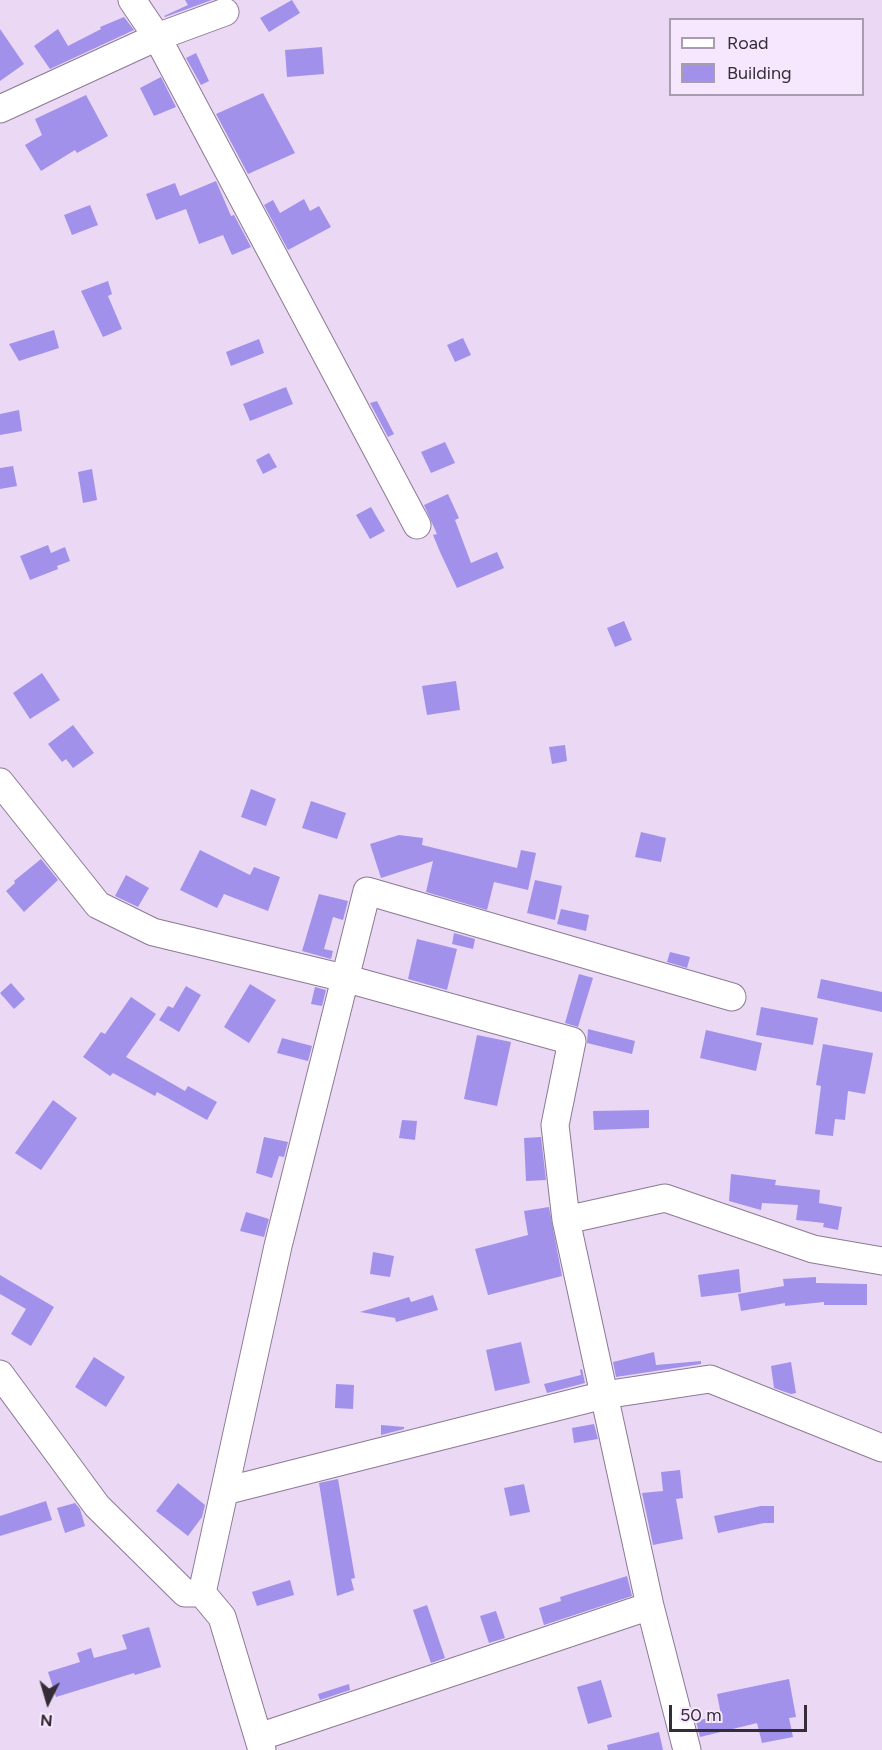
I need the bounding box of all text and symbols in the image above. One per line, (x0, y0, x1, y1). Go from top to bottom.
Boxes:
legend (669, 18, 864, 96)
text: Road (727, 32, 768, 54)
text: Building (727, 62, 792, 84)
north arrow (18, 1672, 78, 1732)
scale bar (672, 1693, 810, 1731)
text: 50 m (680, 1704, 722, 1726)
text: N (39, 1710, 53, 1730)

